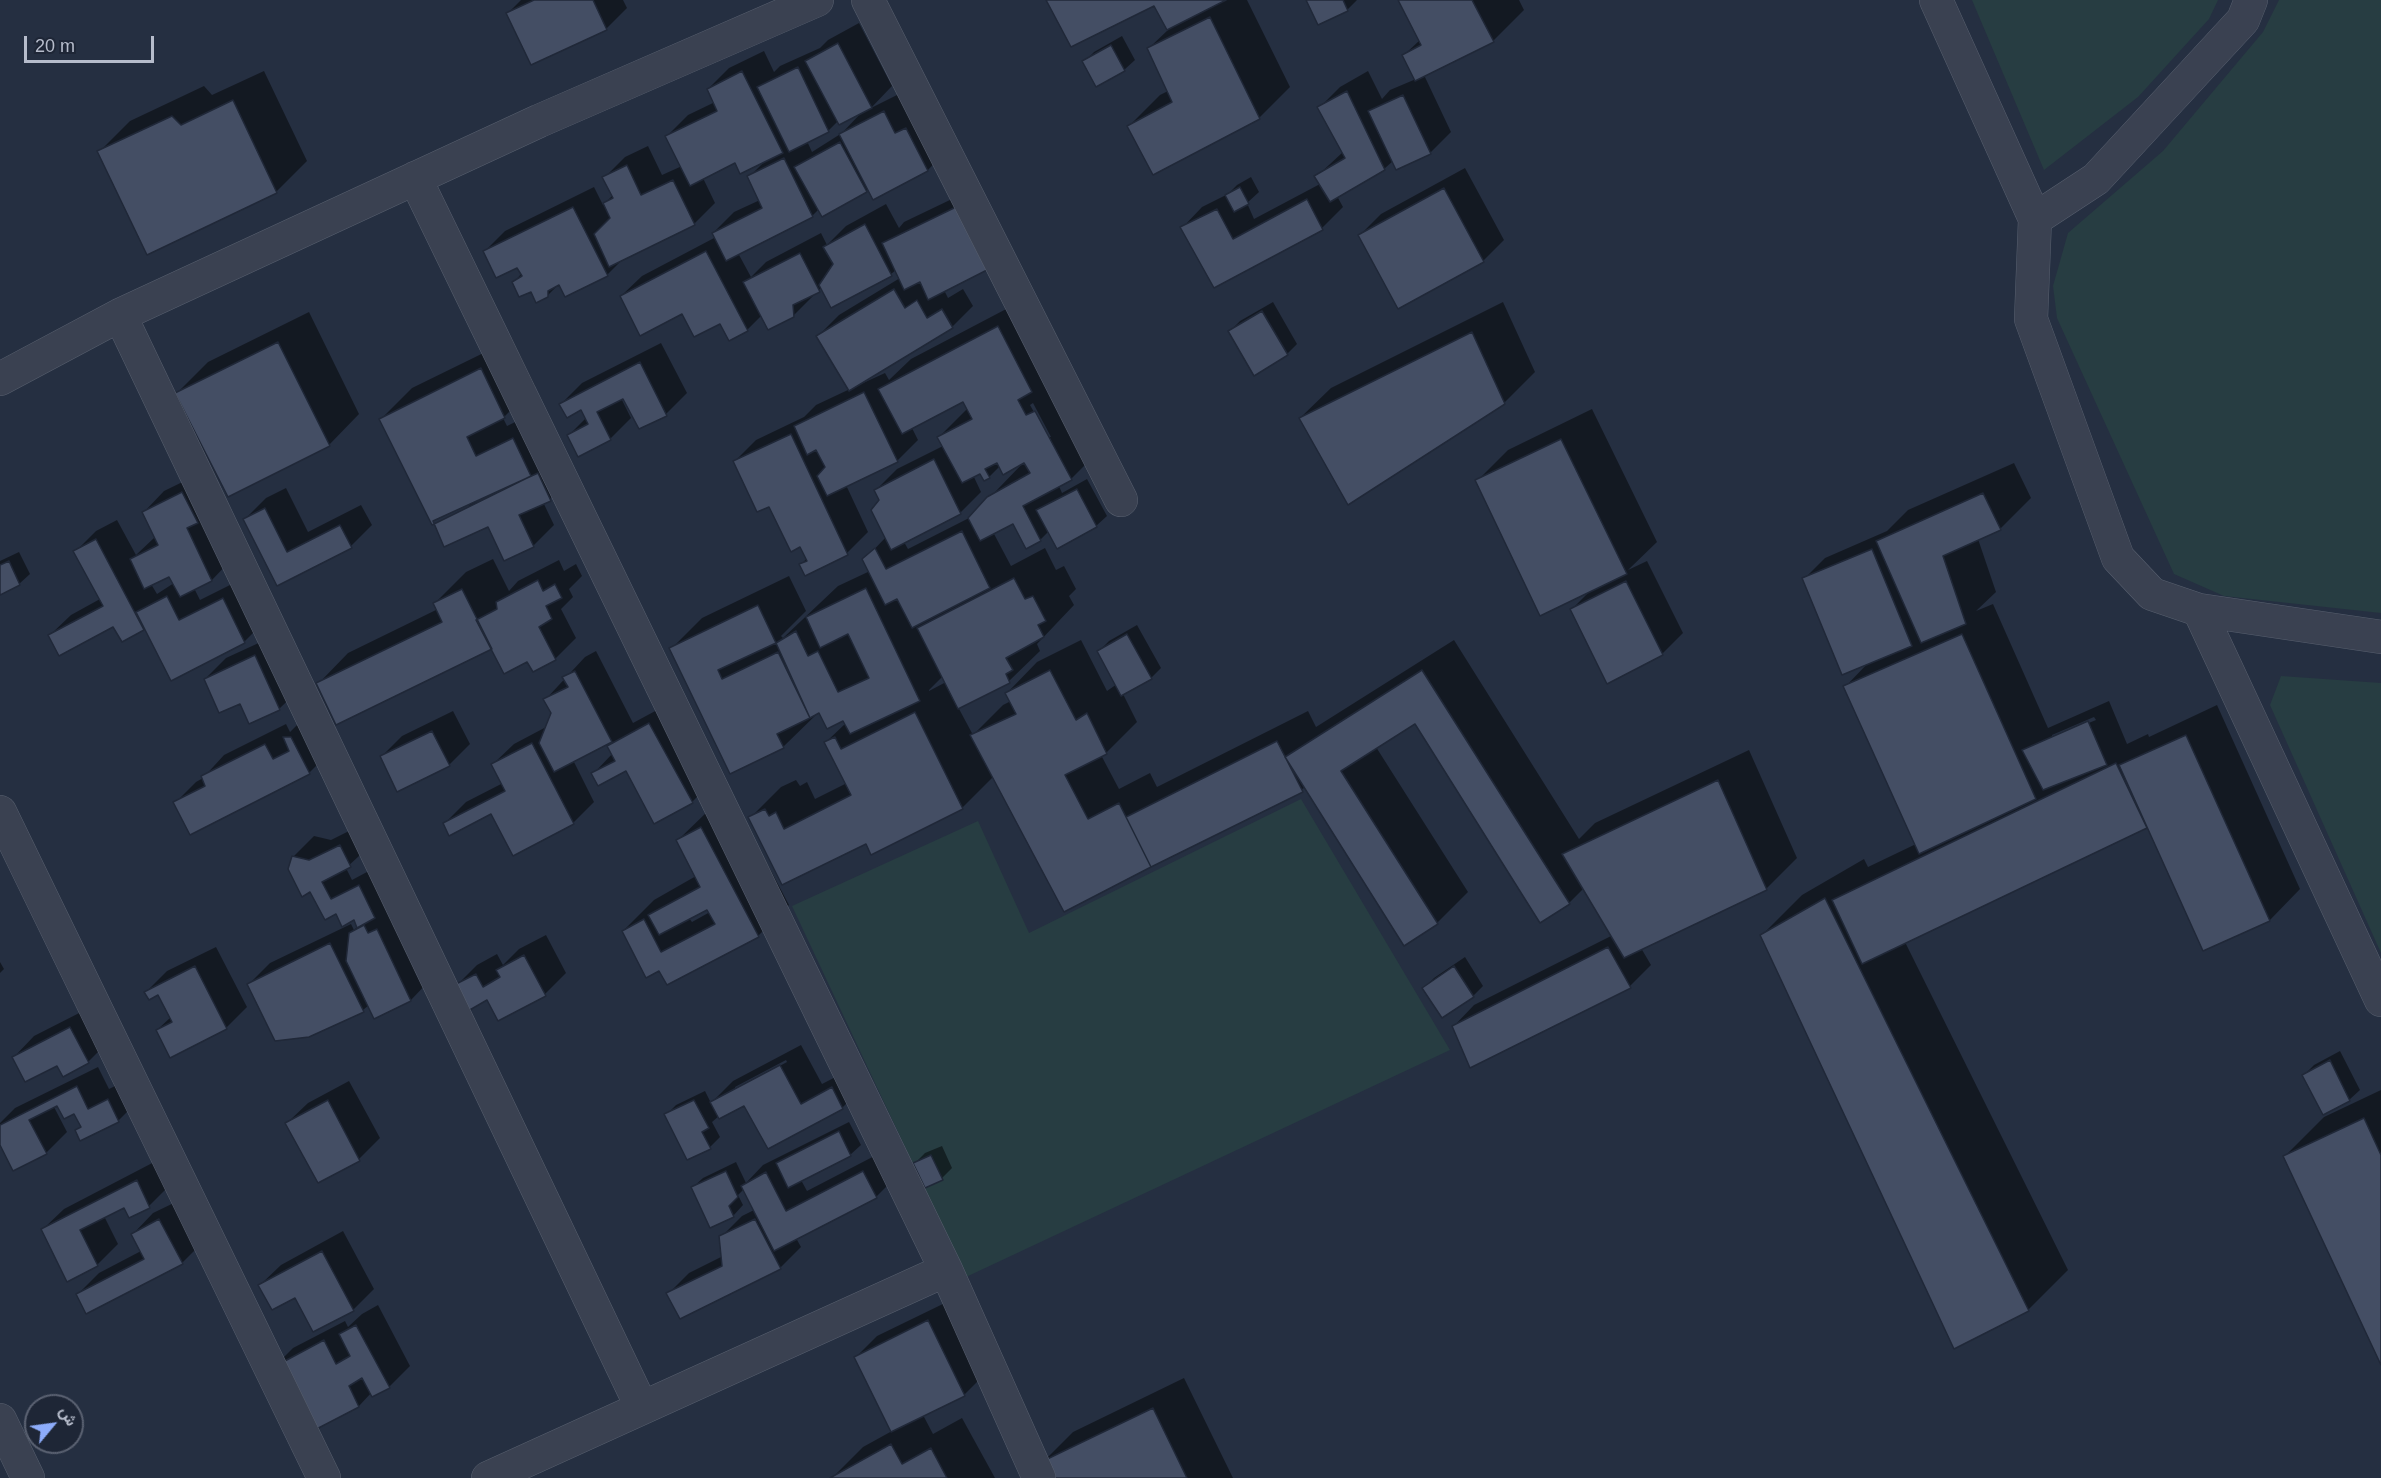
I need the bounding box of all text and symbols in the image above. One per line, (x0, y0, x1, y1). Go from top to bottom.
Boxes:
scale bar (27, 24, 158, 62)
text: 20 m (35, 36, 75, 56)
north arrow (24, 1394, 84, 1454)
text: ش (56, 1403, 81, 1429)

